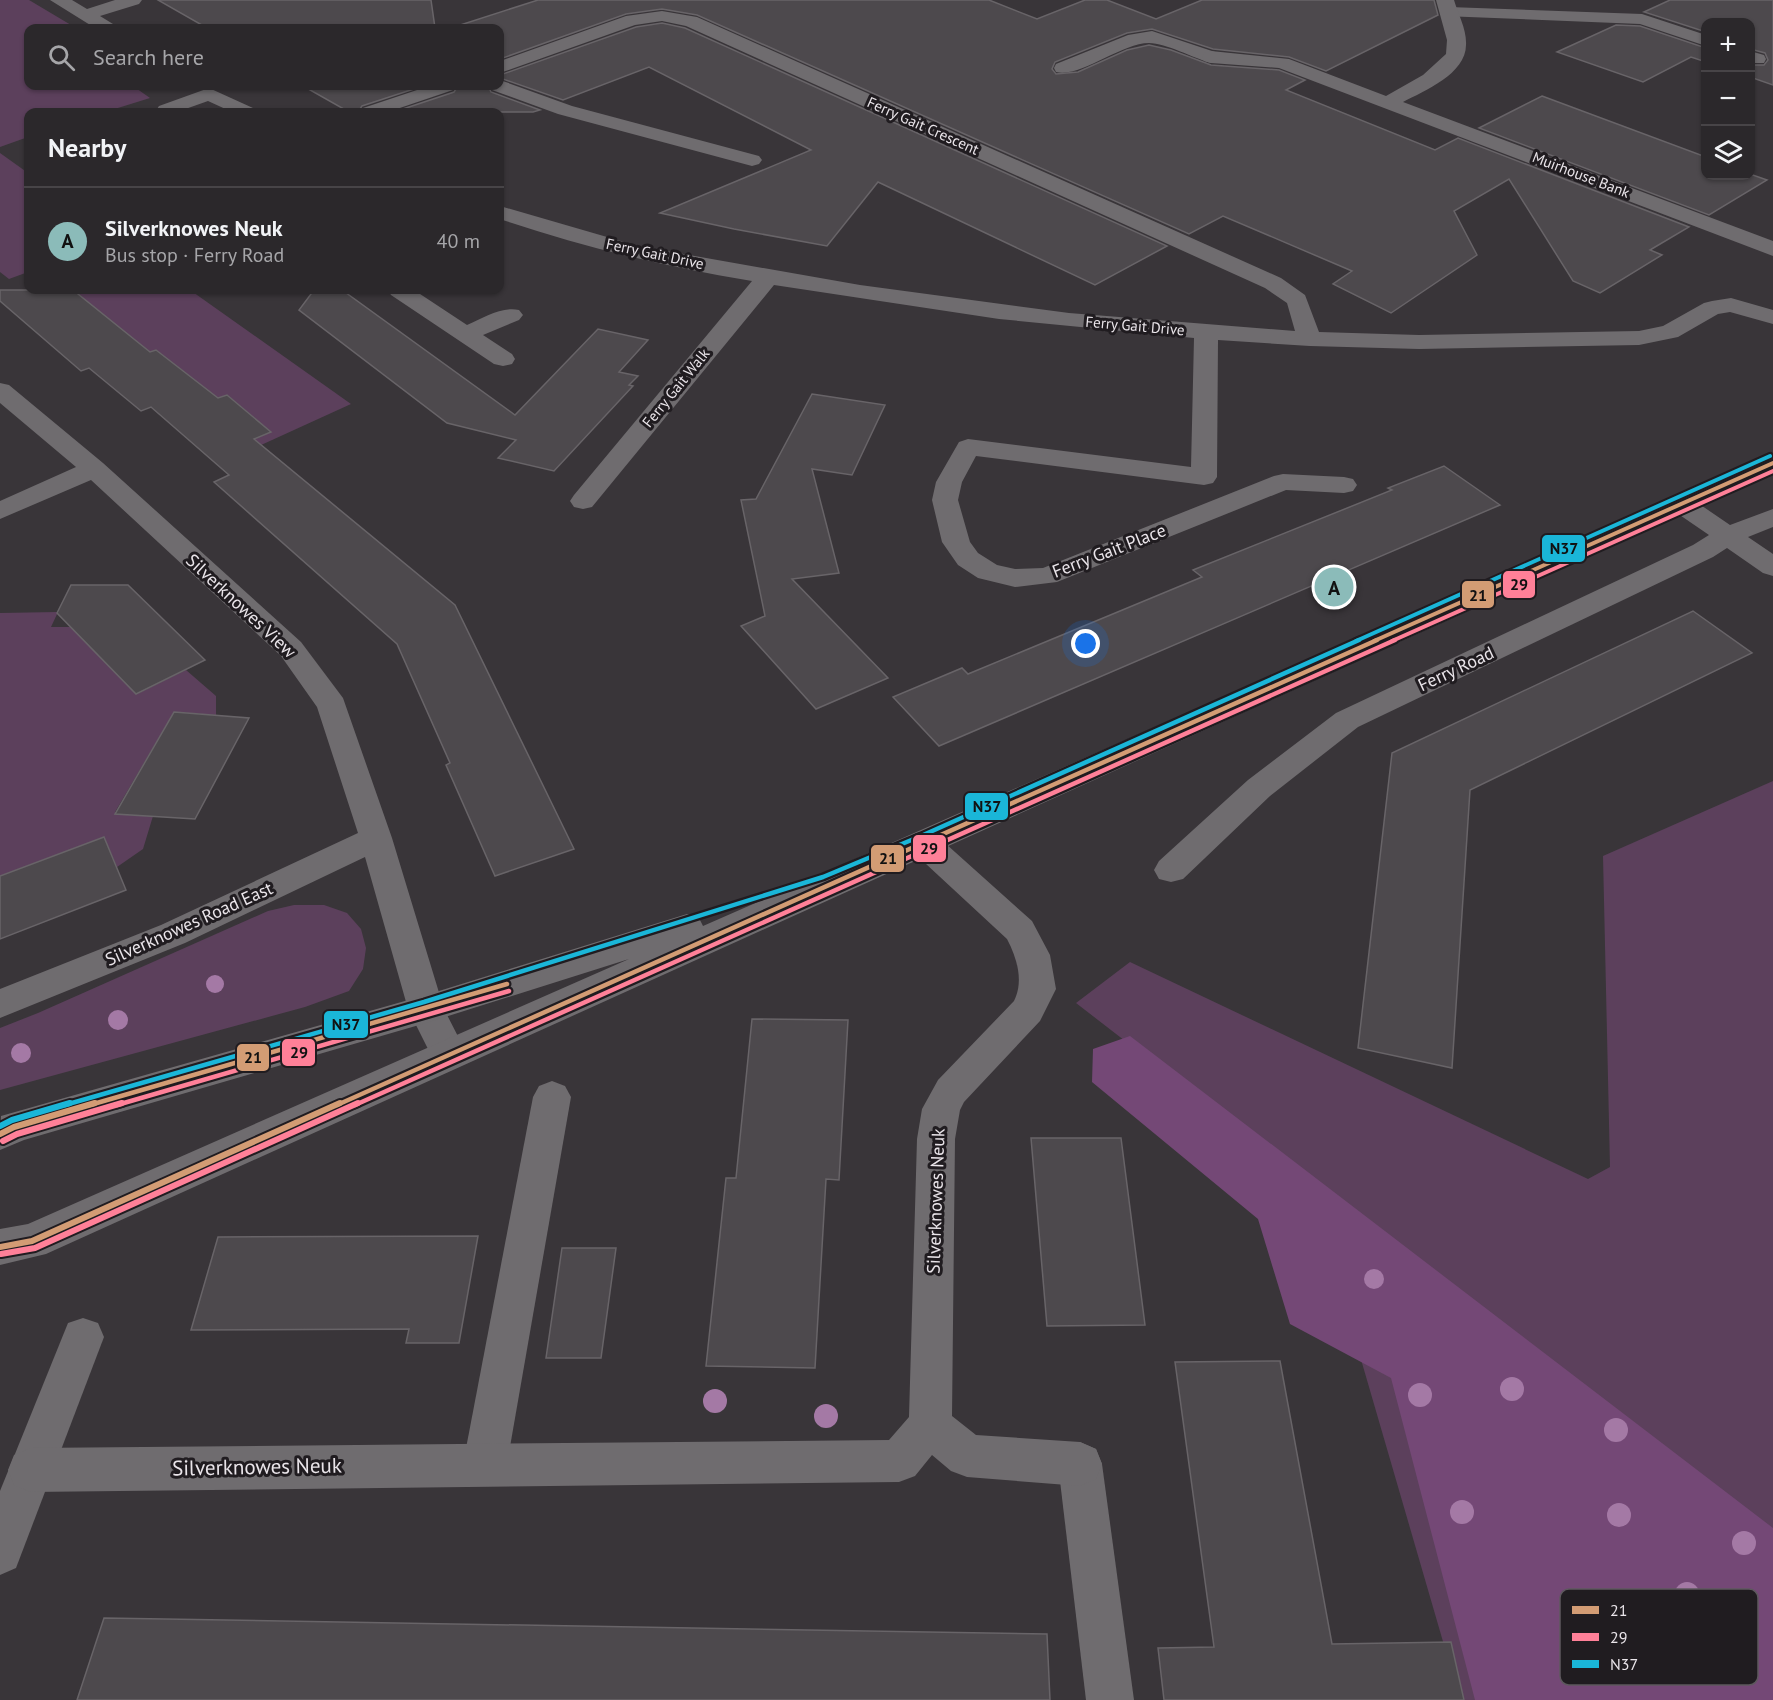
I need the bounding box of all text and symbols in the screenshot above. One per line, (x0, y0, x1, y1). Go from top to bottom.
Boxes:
map controls (1701, 18, 1755, 180)
button: + (1701, 18, 1755, 72)
search box (24, 24, 504, 90)
icon: search (45, 41, 78, 74)
text: Search here (93, 43, 204, 71)
button: − (1701, 72, 1755, 126)
street label: Ferry Gait Crescent (864, 92, 982, 159)
button: layers (1701, 126, 1755, 180)
text: Nearby (48, 131, 126, 164)
street label: Muirhouse Bank (1530, 147, 1633, 202)
text: Silverknowes Neuk (105, 214, 283, 242)
text: A (61, 228, 74, 254)
text: 40 m (437, 228, 480, 254)
street label: Ferry Gait Drive (605, 234, 706, 273)
text: Bus stop · Ferry Road (105, 242, 284, 268)
street label: Ferry Gait Drive (1085, 312, 1185, 339)
street label: Ferry Gait Walk (638, 344, 714, 431)
street label: Ferry Gait Place (1049, 518, 1169, 583)
line badge: N37 (1541, 534, 1586, 563)
text: N37 (1550, 538, 1578, 558)
street label: Silverknowes View (181, 549, 302, 663)
pin: A (1314, 564, 1354, 610)
line badge: 29 (1502, 570, 1536, 599)
text: 29 (1510, 574, 1528, 594)
line badge: 21 (1461, 580, 1495, 609)
text: 21 (1469, 585, 1487, 605)
your location (1071, 629, 1100, 658)
street label: Ferry Road (1414, 641, 1498, 696)
line badge: N37 (964, 792, 1009, 821)
text: N37 (973, 796, 1001, 816)
line badge: 29 (912, 834, 947, 863)
text: 29 (920, 838, 938, 858)
line badge: 21 (870, 844, 905, 873)
text: 21 (879, 848, 897, 868)
street label: Silverknowes Road East (101, 876, 276, 971)
line badge: N37 (323, 1010, 369, 1039)
text: N37 (332, 1014, 360, 1034)
line badge: 29 (281, 1038, 316, 1067)
text: 29 (290, 1042, 308, 1062)
line badge: 21 (236, 1043, 270, 1072)
text: 21 (244, 1047, 262, 1067)
street label: Silverknowes Neuk (921, 1128, 950, 1274)
street label: Silverknowes Neuk (172, 1452, 342, 1481)
legend (1560, 1589, 1758, 1685)
text: 21 (1610, 1600, 1627, 1620)
text: 29 (1610, 1627, 1627, 1647)
text: N37 (1610, 1654, 1638, 1674)

